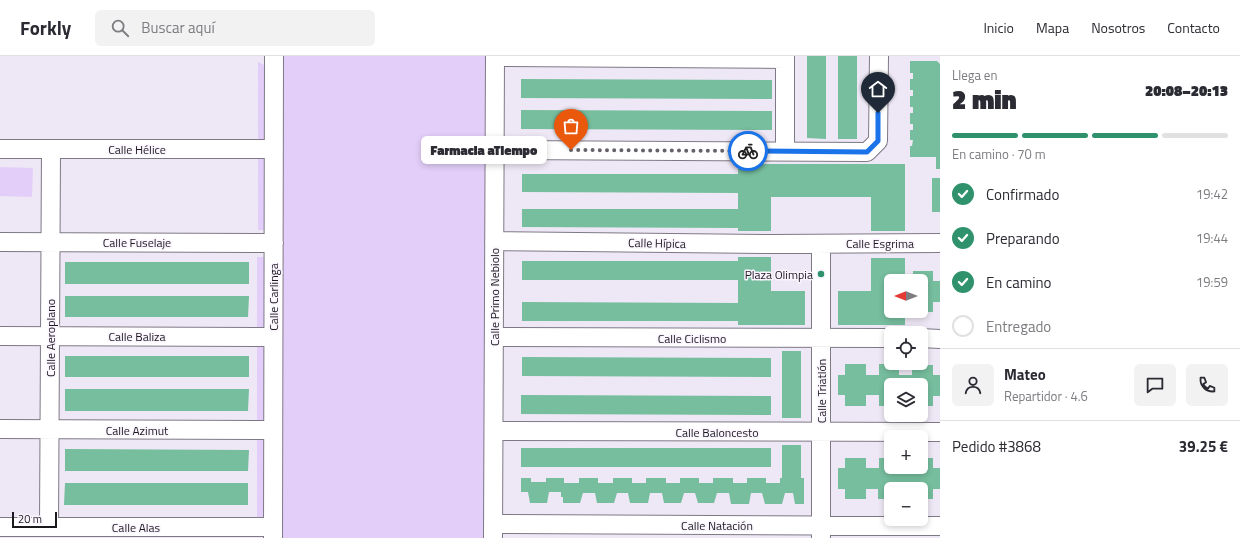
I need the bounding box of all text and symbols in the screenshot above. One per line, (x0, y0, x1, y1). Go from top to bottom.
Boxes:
search box (95, 10, 375, 46)
text: Forkly (20, 13, 71, 42)
text: Buscar aquí (141, 16, 215, 39)
icon: search (109, 17, 131, 39)
text: Inicio (983, 17, 1014, 38)
text: Mapa (1036, 17, 1069, 38)
text: Nosotros (1091, 17, 1145, 38)
text: Contacto (1167, 17, 1220, 38)
text: Llega en (952, 65, 997, 85)
pin (861, 72, 895, 113)
icon: home (867, 78, 889, 100)
text: 20:08–20:13 (1145, 79, 1228, 102)
text: 2 min (952, 80, 1017, 119)
pin (554, 109, 588, 150)
icon: bag (560, 115, 582, 137)
courier (728, 131, 768, 171)
callout: Farmacia aTiempo (421, 136, 547, 164)
street label: Calle Hélice (108, 140, 166, 159)
text: Farmacia aTiempo (431, 140, 537, 160)
icon: bike (737, 140, 759, 162)
text: En camino · 70 m (952, 144, 1046, 164)
icon: check (952, 183, 974, 205)
text: Confirmado (986, 183, 1059, 206)
text: 19:42 (1196, 184, 1228, 204)
icon: check (952, 227, 974, 249)
text: Preparando (986, 227, 1060, 250)
text: 19:44 (1196, 228, 1228, 248)
street label: Calle Fuselaje (103, 233, 171, 252)
street label: Calle Hípica (628, 233, 686, 253)
street label: Calle Esgrima (846, 234, 914, 253)
street label: Calle Primo Nebiolo (485, 248, 504, 346)
street label: Calle Carlinga (264, 263, 283, 331)
place label: Plaza Olimpia (745, 265, 813, 284)
marker: Plaza Olimpia (816, 269, 826, 279)
icon: check (952, 271, 974, 293)
text: En camino (986, 271, 1052, 294)
text: 19:59 (1196, 272, 1228, 292)
north arrow (884, 274, 928, 318)
map controls (884, 274, 928, 526)
street label: Calle Aeroplano (41, 299, 60, 377)
text: Entregado (986, 315, 1051, 338)
button: locate (884, 326, 928, 370)
street label: Calle Baliza (108, 327, 166, 346)
street label: Calle Ciclismo (658, 329, 726, 348)
street label: Calle Triatlón (812, 359, 831, 423)
text: Mateo (1004, 363, 1046, 386)
button: person (952, 364, 994, 406)
button: chat (1134, 364, 1176, 406)
button: phone (1186, 364, 1228, 406)
button: layers (884, 378, 928, 422)
text: Repartidor · 4.6 (1004, 386, 1088, 406)
street label: Calle Azimut (106, 421, 169, 440)
street label: Calle Baloncesto (675, 423, 759, 442)
button: + (884, 430, 928, 474)
text: Pedido #3868 (952, 435, 1041, 458)
text: 39.25 € (1179, 435, 1228, 458)
button: − (884, 482, 928, 526)
scale bar (12, 510, 57, 529)
text: 20 m (18, 511, 42, 527)
street label: Calle Natación (681, 516, 753, 535)
street label: Calle Alas (112, 518, 161, 537)

